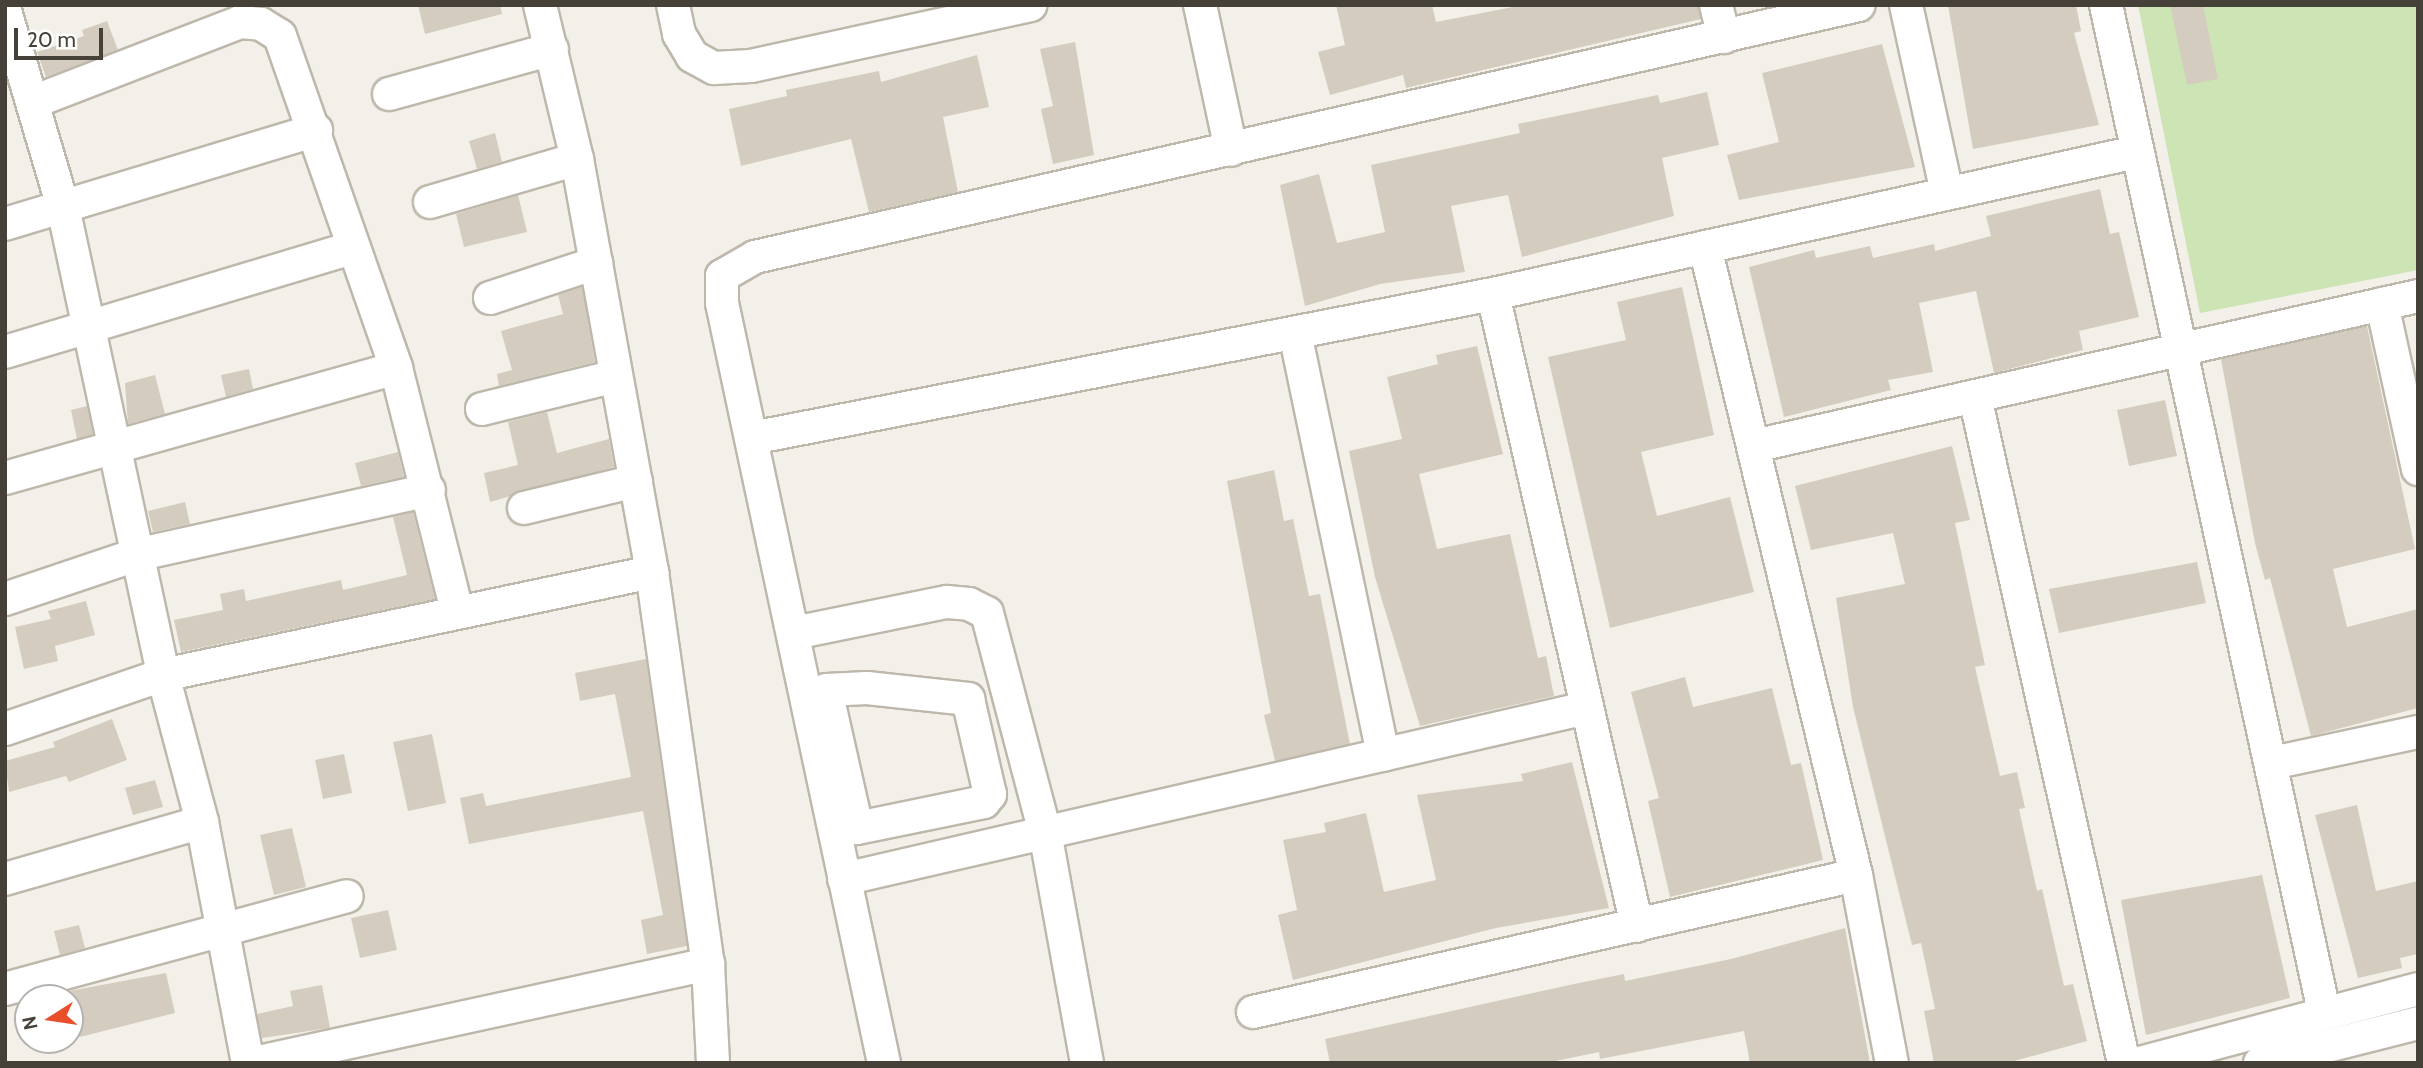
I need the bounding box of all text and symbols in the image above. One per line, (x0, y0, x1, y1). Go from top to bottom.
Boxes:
scale bar (18, 14, 107, 58)
text: 20 m (27, 27, 76, 52)
north arrow (14, 984, 84, 1054)
text: N (17, 1014, 43, 1032)

